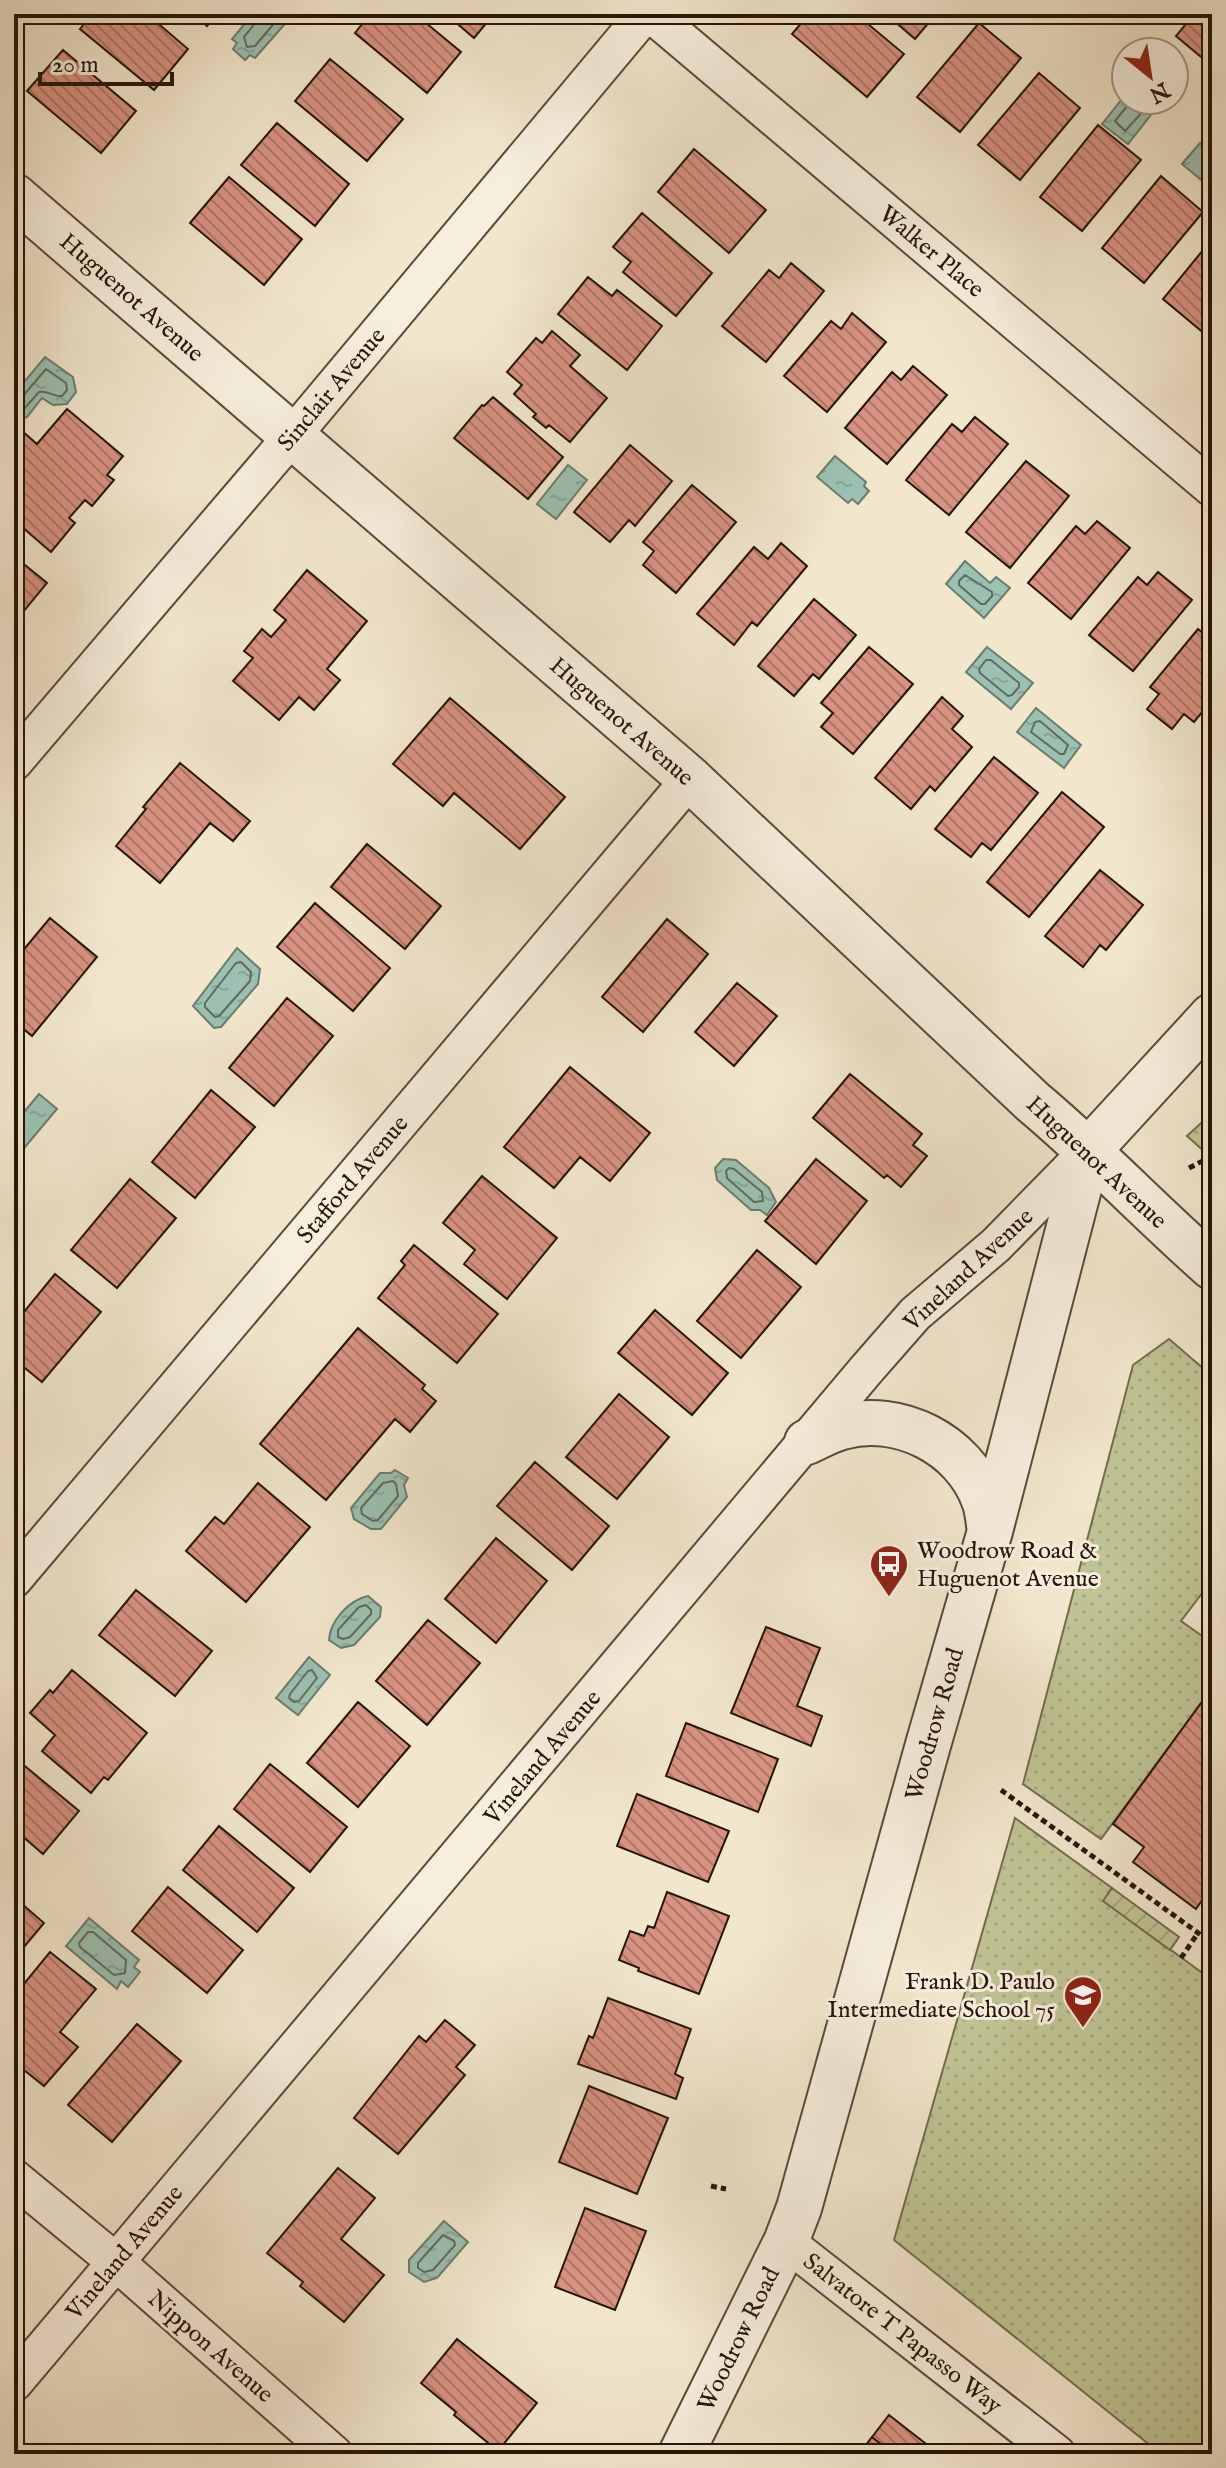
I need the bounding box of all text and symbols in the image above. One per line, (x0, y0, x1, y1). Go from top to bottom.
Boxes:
scale bar (40, 36, 172, 86)
north arrow (1110, 36, 1190, 116)
text: 20 m (52, 50, 99, 81)
text: N (1144, 74, 1175, 108)
street label: Walker Place (872, 199, 990, 305)
street label: Huguenot Avenue (52, 227, 210, 369)
street label: Sinclair Avenue (271, 322, 393, 458)
street label: Huguenot Avenue (542, 651, 700, 793)
street label: Huguenot Avenue (1019, 1090, 1173, 1236)
street label: Stafford Avenue (290, 1109, 416, 1251)
street label: Vineland Avenue (897, 1202, 1041, 1339)
place label: Woodrow Road & Huguenot Avenue (917, 1536, 1099, 1595)
bus stop icon: Woodrow Road & Huguenot Avenue (868, 1543, 910, 1598)
street label: Woodrow Road (899, 1644, 972, 1804)
street label: Vineland Avenue (477, 1684, 609, 1833)
place label: Frank D. Paulo Intermediate School 75 (828, 1967, 1055, 2026)
school or university icon: Frank D. Paulo Intermediate School 75 (1062, 1974, 1104, 2029)
street label: Vineland Avenue (59, 2179, 191, 2328)
street label: Salvatore T Papasso Way (796, 2247, 1008, 2422)
street label: Woodrow Road (691, 2262, 788, 2417)
street label: Nippon Avenue (141, 2284, 279, 2410)

